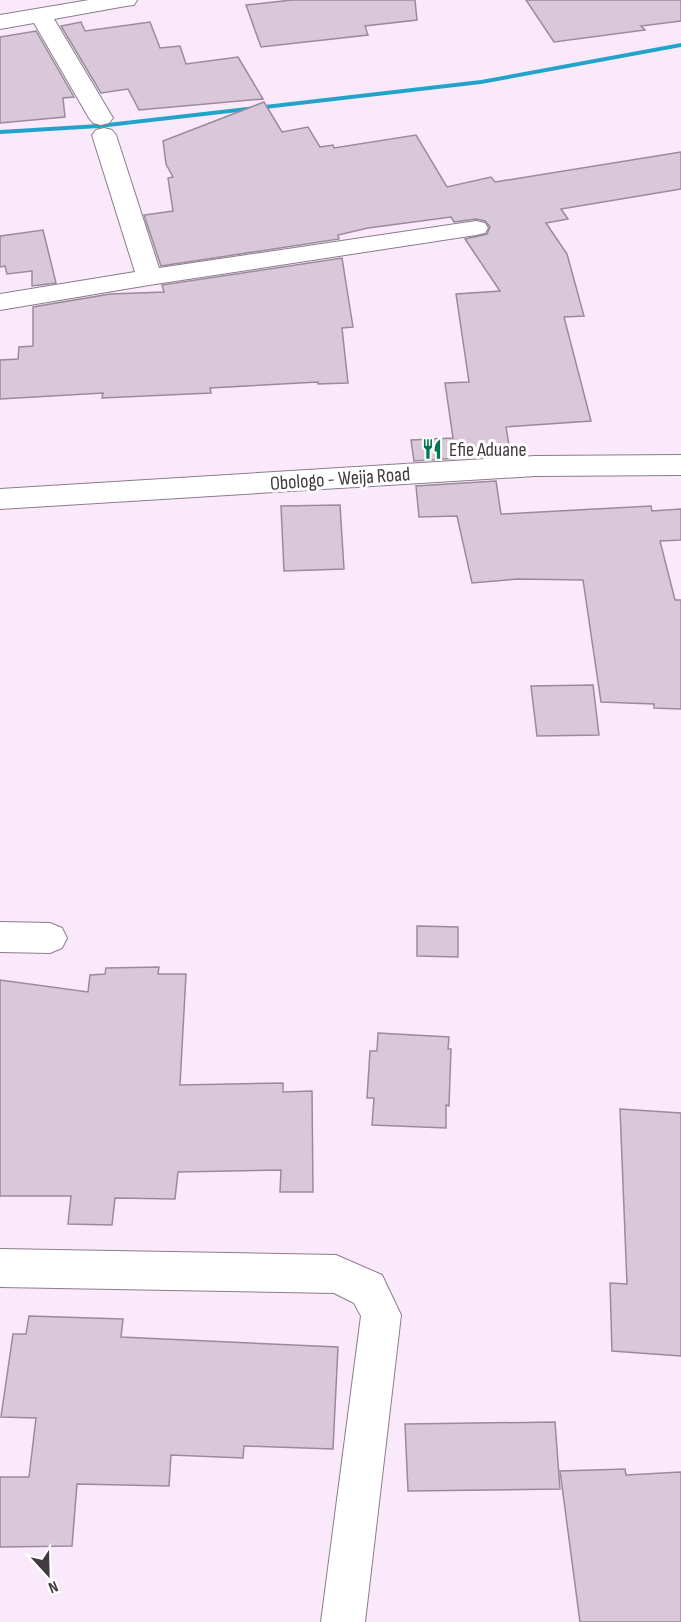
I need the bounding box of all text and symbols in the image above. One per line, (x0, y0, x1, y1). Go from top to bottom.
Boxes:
restaurant icon: Efie Aduane (420, 437, 444, 461)
place label: Efie Aduane (449, 438, 526, 462)
street label: Obologo - Weija Road (269, 462, 411, 496)
north arrow (18, 1544, 78, 1604)
text: N (46, 1576, 61, 1597)

